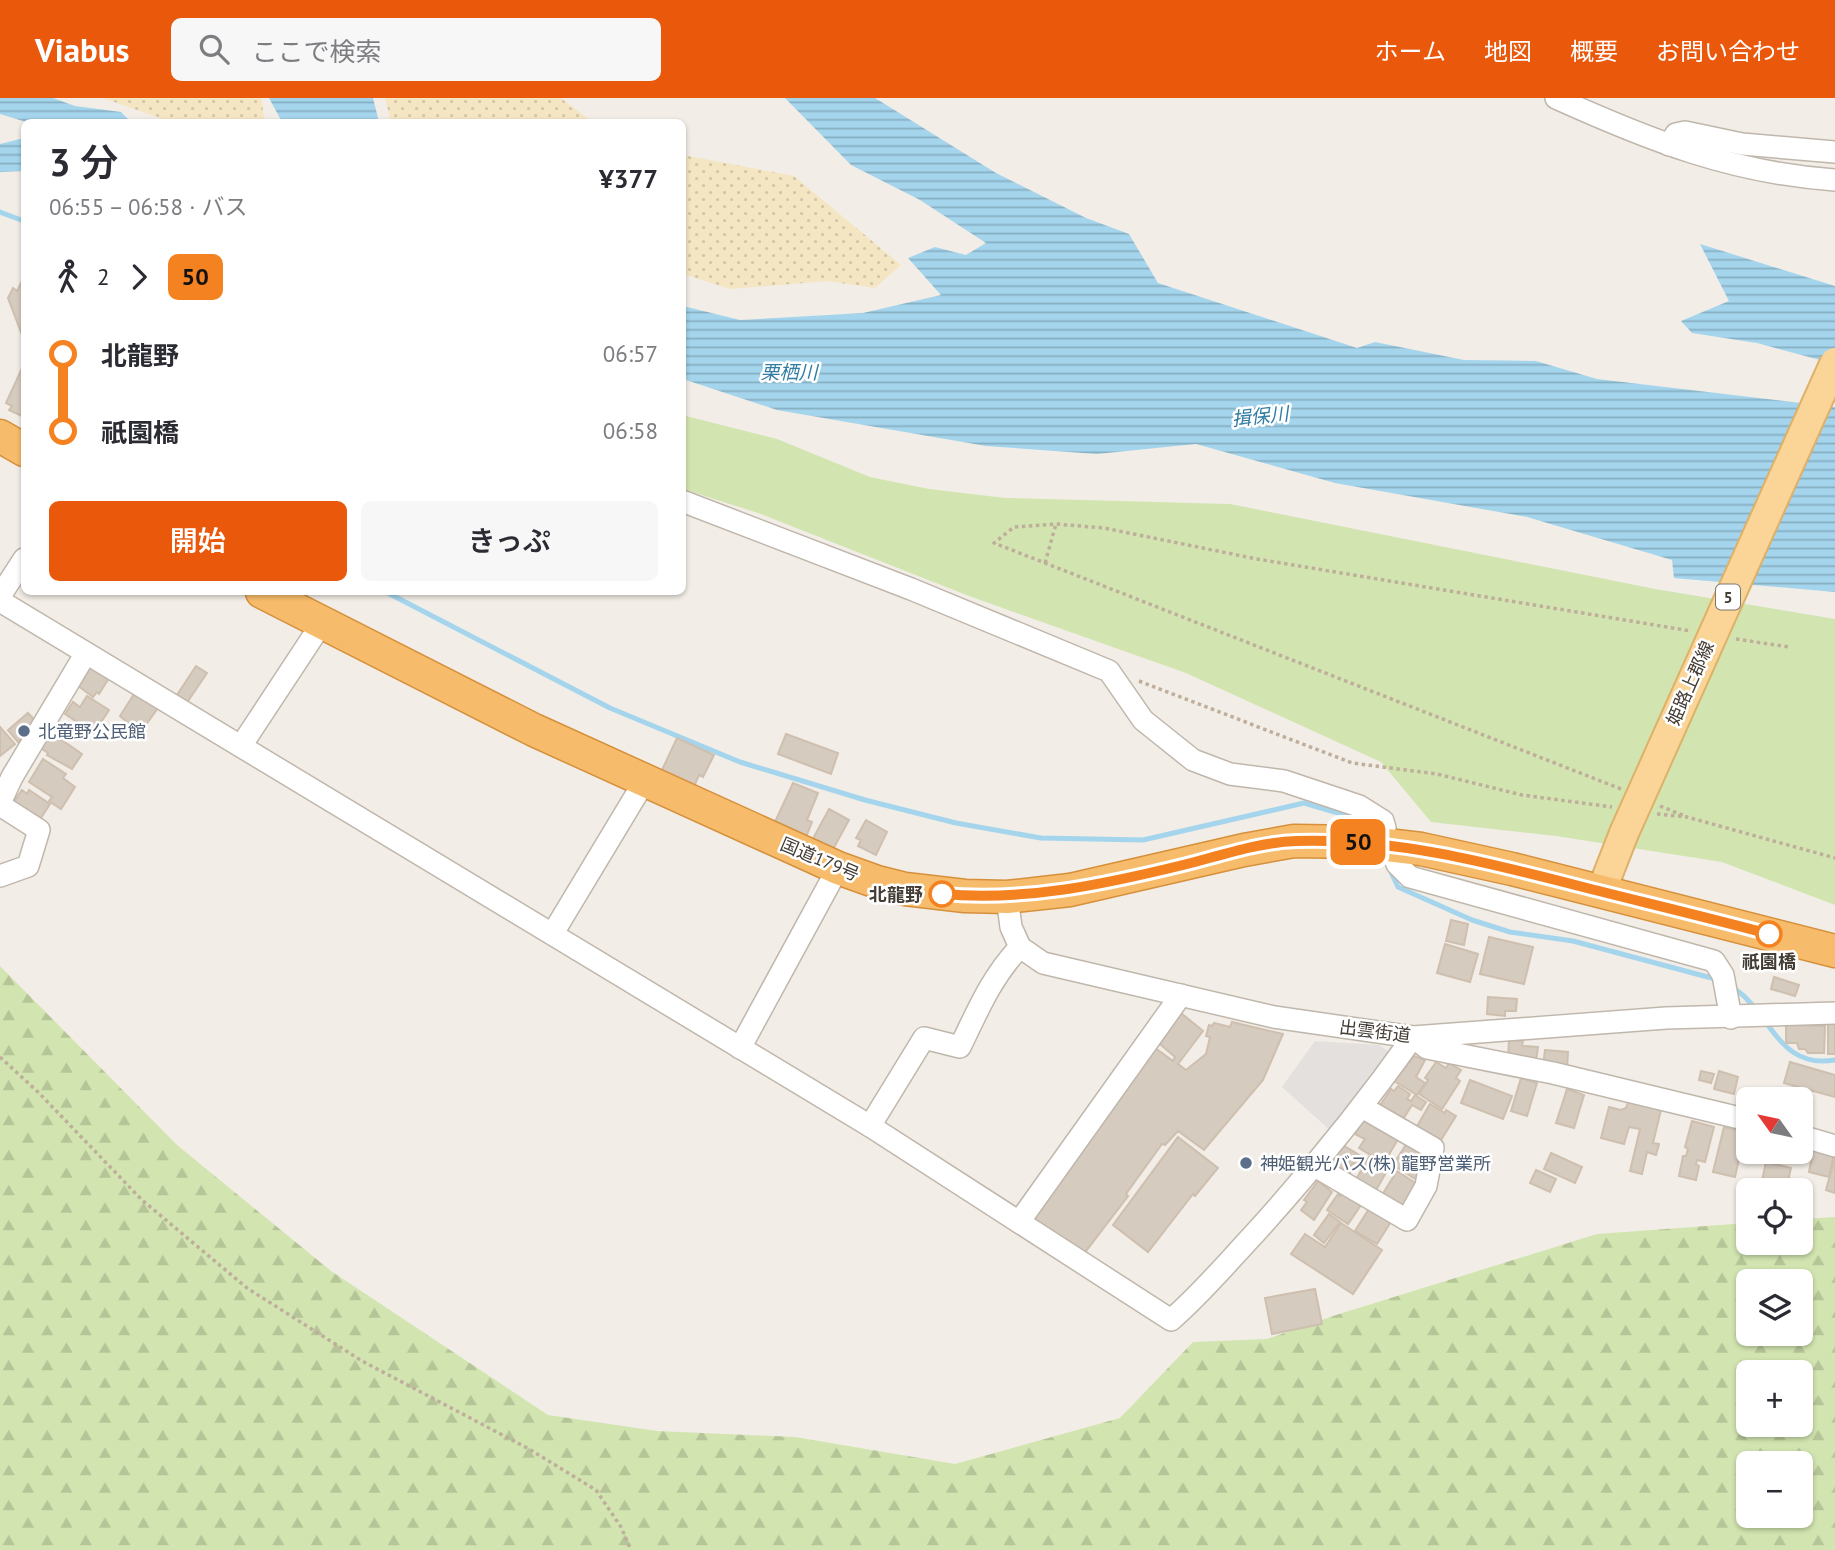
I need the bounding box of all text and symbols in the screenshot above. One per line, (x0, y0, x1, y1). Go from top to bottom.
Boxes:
search box (171, 18, 661, 81)
text: Viabus (35, 28, 129, 71)
icon: search (195, 30, 233, 68)
text: ここで検索 (251, 35, 382, 68)
text: ホーム (1375, 36, 1446, 67)
text: 地図 (1484, 36, 1532, 67)
text: 概要 (1570, 36, 1618, 67)
text: お問い合わせ (1656, 36, 1800, 67)
text: 3 分 (49, 137, 118, 186)
text: ¥377 (599, 162, 658, 195)
text: 06:55 – 06:58 · バス (49, 192, 248, 221)
icon: walk (49, 258, 87, 296)
icon: forward (120, 258, 158, 296)
text: 50 (182, 261, 209, 292)
text: 2 (97, 262, 110, 291)
text: 北龍野 (101, 339, 179, 372)
text: 06:57 (603, 339, 658, 368)
water label: 栗栖川 (760, 360, 819, 384)
water label: 揖保川 (1230, 401, 1292, 431)
text: 祇園橋 (101, 416, 179, 449)
text: 06:58 (603, 416, 658, 445)
button: 開始 (49, 501, 347, 581)
button: きっぷ (361, 501, 658, 581)
road number: 5 (1716, 584, 1740, 610)
street label: 姫路上郡線 (1661, 637, 1719, 729)
place label: 北竜野公民館 (38, 720, 146, 743)
marker: 北竜野公民館 (16, 723, 32, 739)
line badge: 50 (1326, 819, 1390, 865)
text: 50 (1344, 826, 1372, 857)
street label: 国道179号 (777, 832, 863, 886)
marker: 北龍野 (929, 881, 955, 907)
place label: 北龍野 (869, 883, 923, 906)
marker: 祇園橋 (1756, 921, 1782, 947)
place label: 祇園橋 (1742, 950, 1796, 973)
street label: 出雲街道 (1338, 1015, 1412, 1047)
north arrow (1736, 1087, 1813, 1164)
map controls (1736, 1087, 1813, 1528)
place label: 神姫観光バス(株) 龍野営業所 (1260, 1152, 1491, 1175)
marker: 神姫観光バス(株) 龍野営業所 (1238, 1155, 1254, 1171)
button: locate (1736, 1178, 1813, 1255)
button: layers (1736, 1269, 1813, 1346)
button: + (1736, 1360, 1813, 1437)
button: − (1736, 1451, 1813, 1528)

